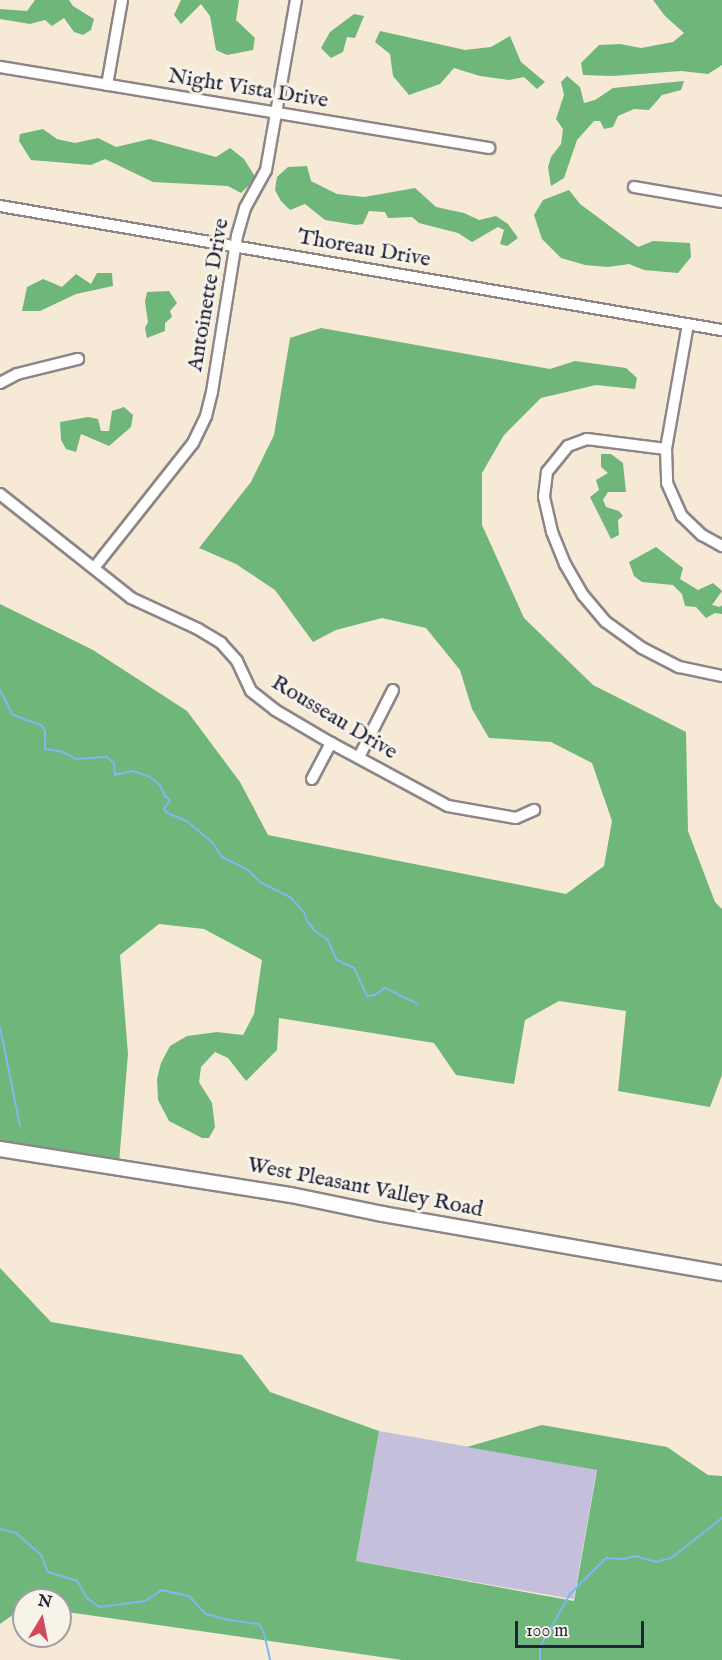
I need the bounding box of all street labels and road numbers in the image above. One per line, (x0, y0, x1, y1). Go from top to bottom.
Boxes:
street label: Night Vista Drive (166, 63, 330, 115)
street label: Antoinette Drive (183, 217, 235, 373)
street label: Thoreau Drive (295, 224, 433, 274)
street label: Rousseau Drive (266, 670, 402, 766)
street label: West Pleasant Valley Road (245, 1152, 485, 1224)

